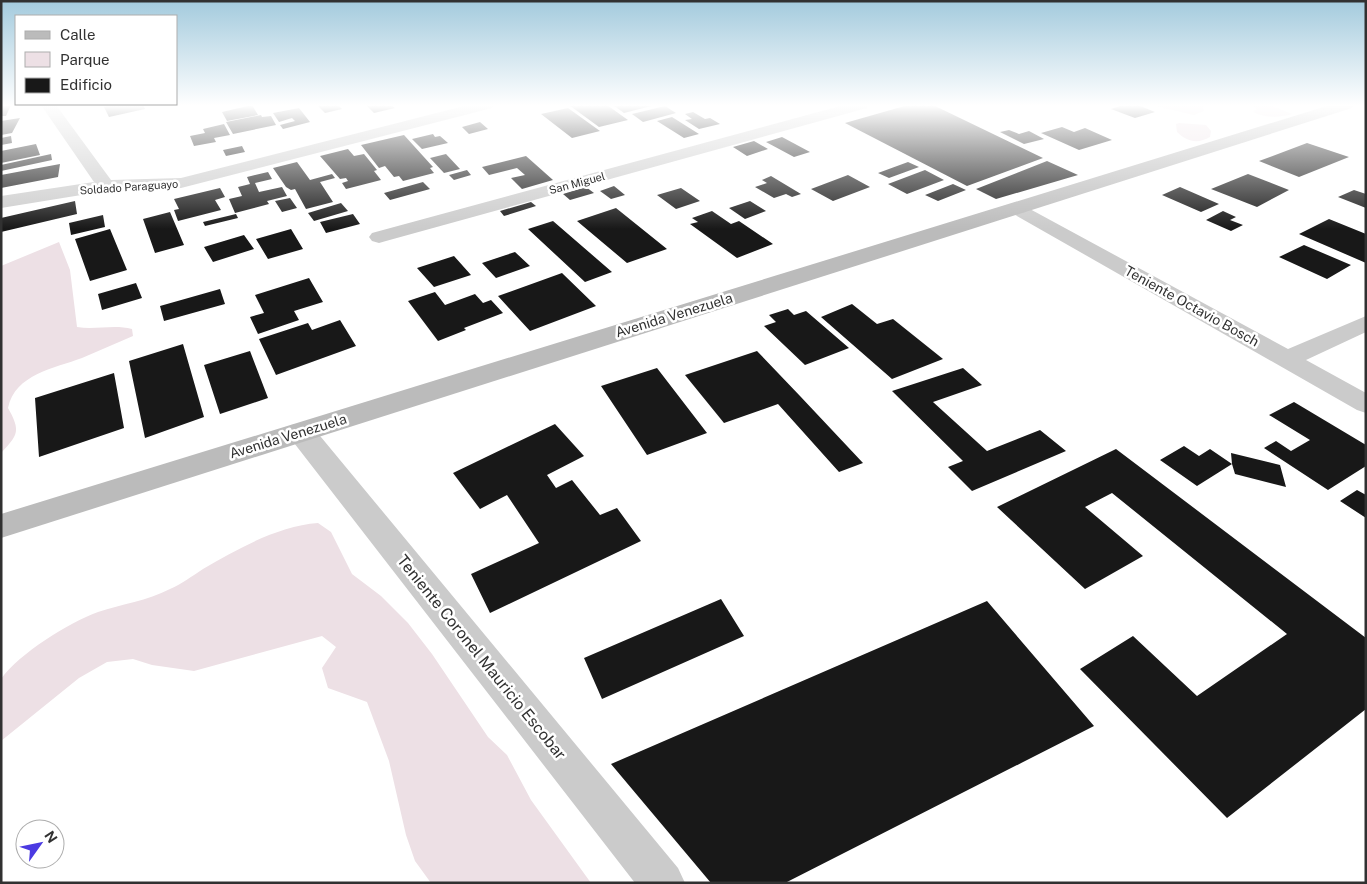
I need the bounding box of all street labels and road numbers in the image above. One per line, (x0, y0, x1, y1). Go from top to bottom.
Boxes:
street label: San Miguel (548, 170, 606, 196)
street label: Soldado Paraguayo (79, 178, 179, 196)
street label: Teniente Octavio Bosch (1122, 262, 1262, 350)
street label: Avenida Venezuela (613, 290, 735, 340)
street label: Avenida Venezuela (227, 411, 349, 461)
street label: Teniente Coronel Mauricio Escobar (393, 551, 570, 763)

